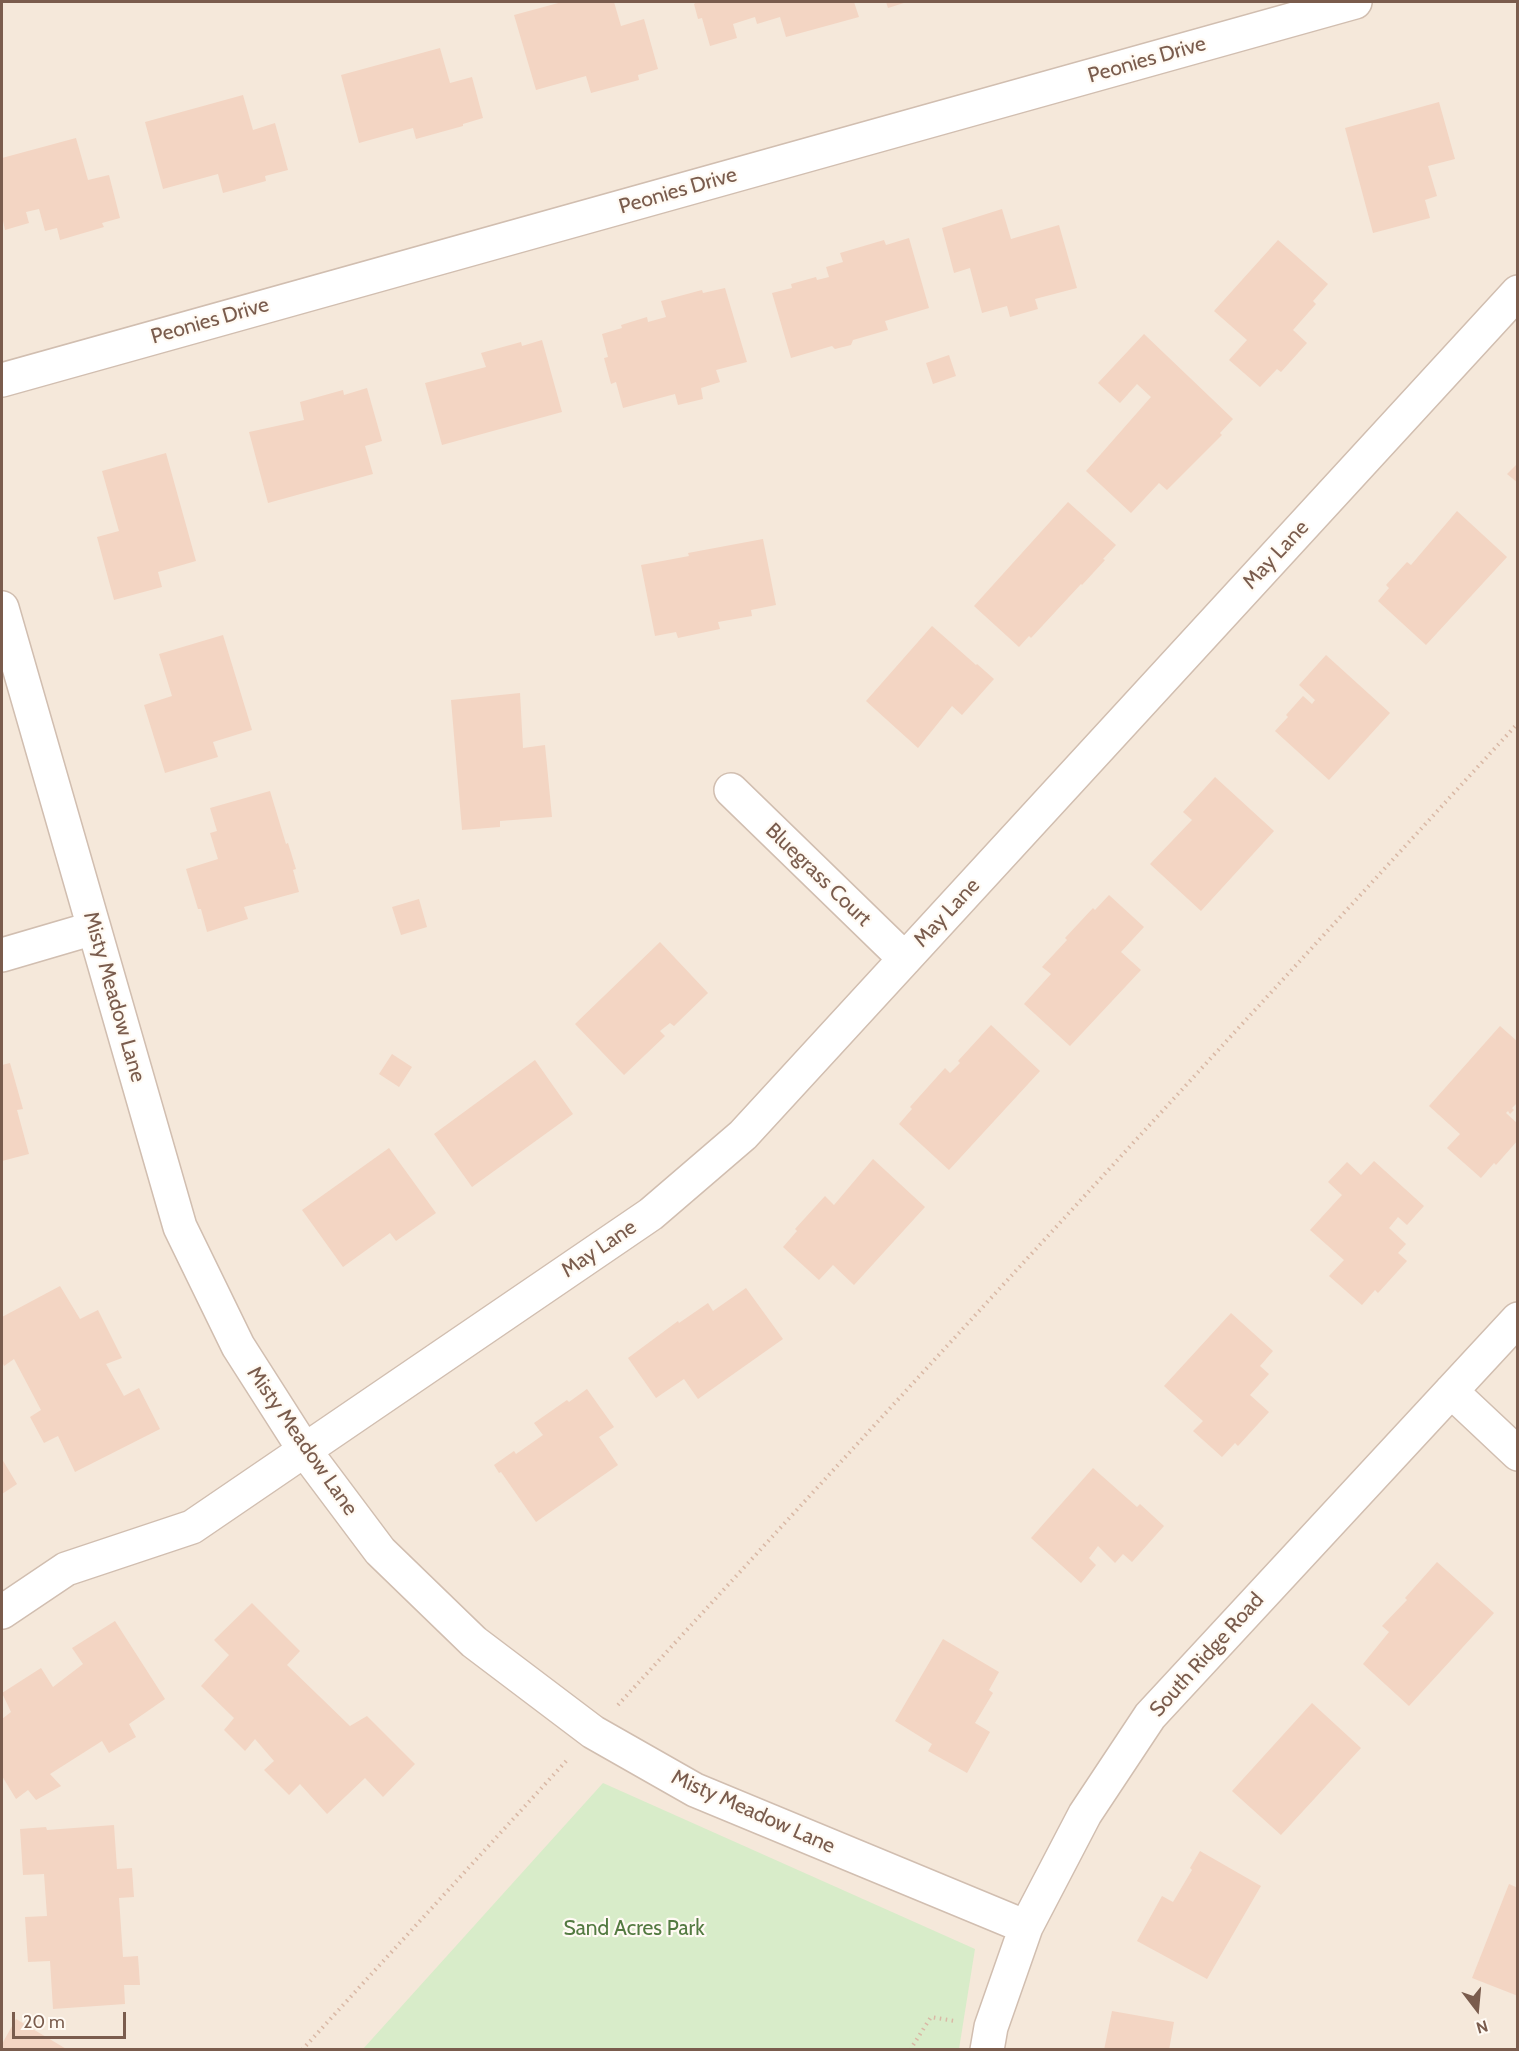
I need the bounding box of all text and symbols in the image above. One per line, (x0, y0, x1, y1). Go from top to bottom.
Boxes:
street label: Peonies Drive (1085, 31, 1209, 89)
street label: Peonies Drive (616, 162, 740, 220)
street label: Peonies Drive (148, 292, 272, 350)
street label: May Lane (1238, 515, 1314, 595)
street label: Bluegrass Court (760, 818, 876, 932)
street label: May Lane (909, 873, 985, 953)
street label: Misty Meadow Lane (78, 909, 150, 1085)
street label: May Lane (557, 1215, 641, 1283)
street label: Misty Meadow Lane (241, 1362, 363, 1520)
street label: South Ridge Road (1145, 1588, 1269, 1722)
street label: Misty Meadow Lane (667, 1765, 839, 1859)
park label: Sand Acres Park (563, 1916, 705, 1942)
north arrow (1447, 1979, 1507, 2039)
scale bar (15, 2000, 129, 2038)
text: 20 m (23, 2011, 65, 2033)
text: N (1474, 2016, 1490, 2037)

